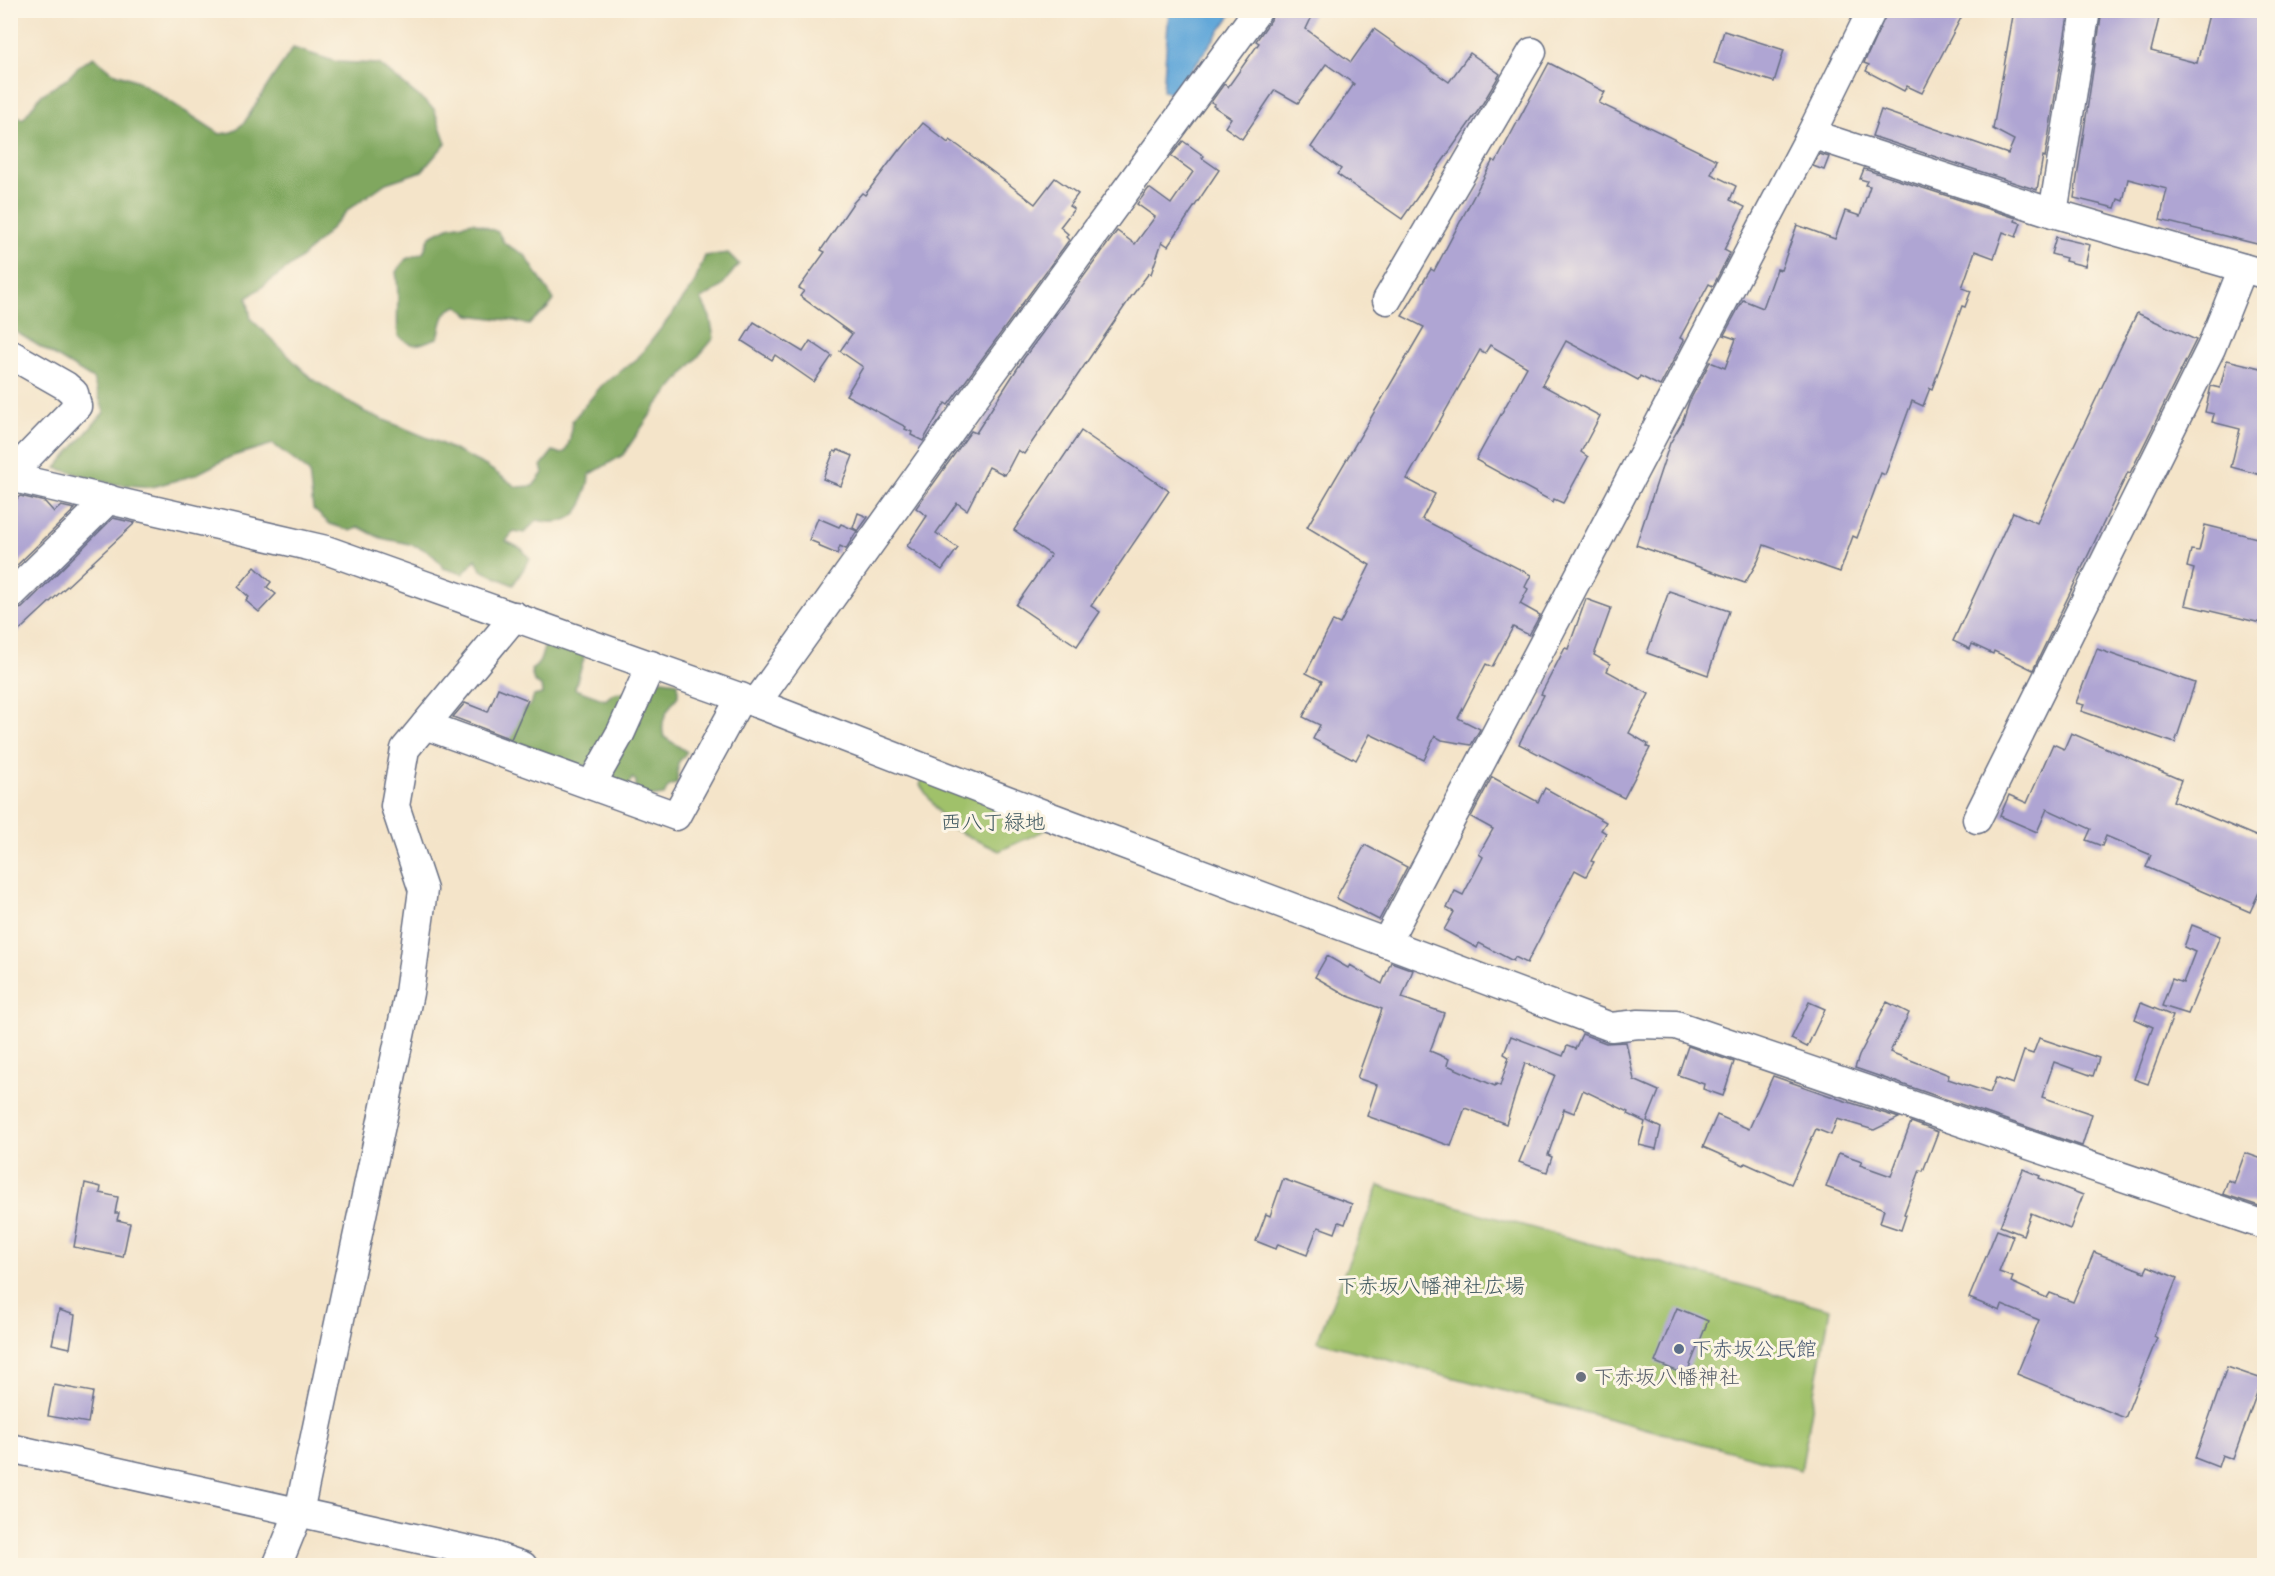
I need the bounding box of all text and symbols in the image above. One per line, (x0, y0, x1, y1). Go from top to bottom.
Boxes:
park label: 西八丁緑地 (941, 809, 1046, 839)
park label: 下赤坂八幡神社広場 (1337, 1273, 1526, 1303)
place label: 下赤坂公民館 (1691, 1336, 1817, 1366)
marker: 下赤坂公民館 (1672, 1342, 1686, 1356)
place label: 下赤坂八幡神社 (1593, 1364, 1740, 1394)
marker: 下赤坂八幡神社 (1574, 1370, 1588, 1384)

